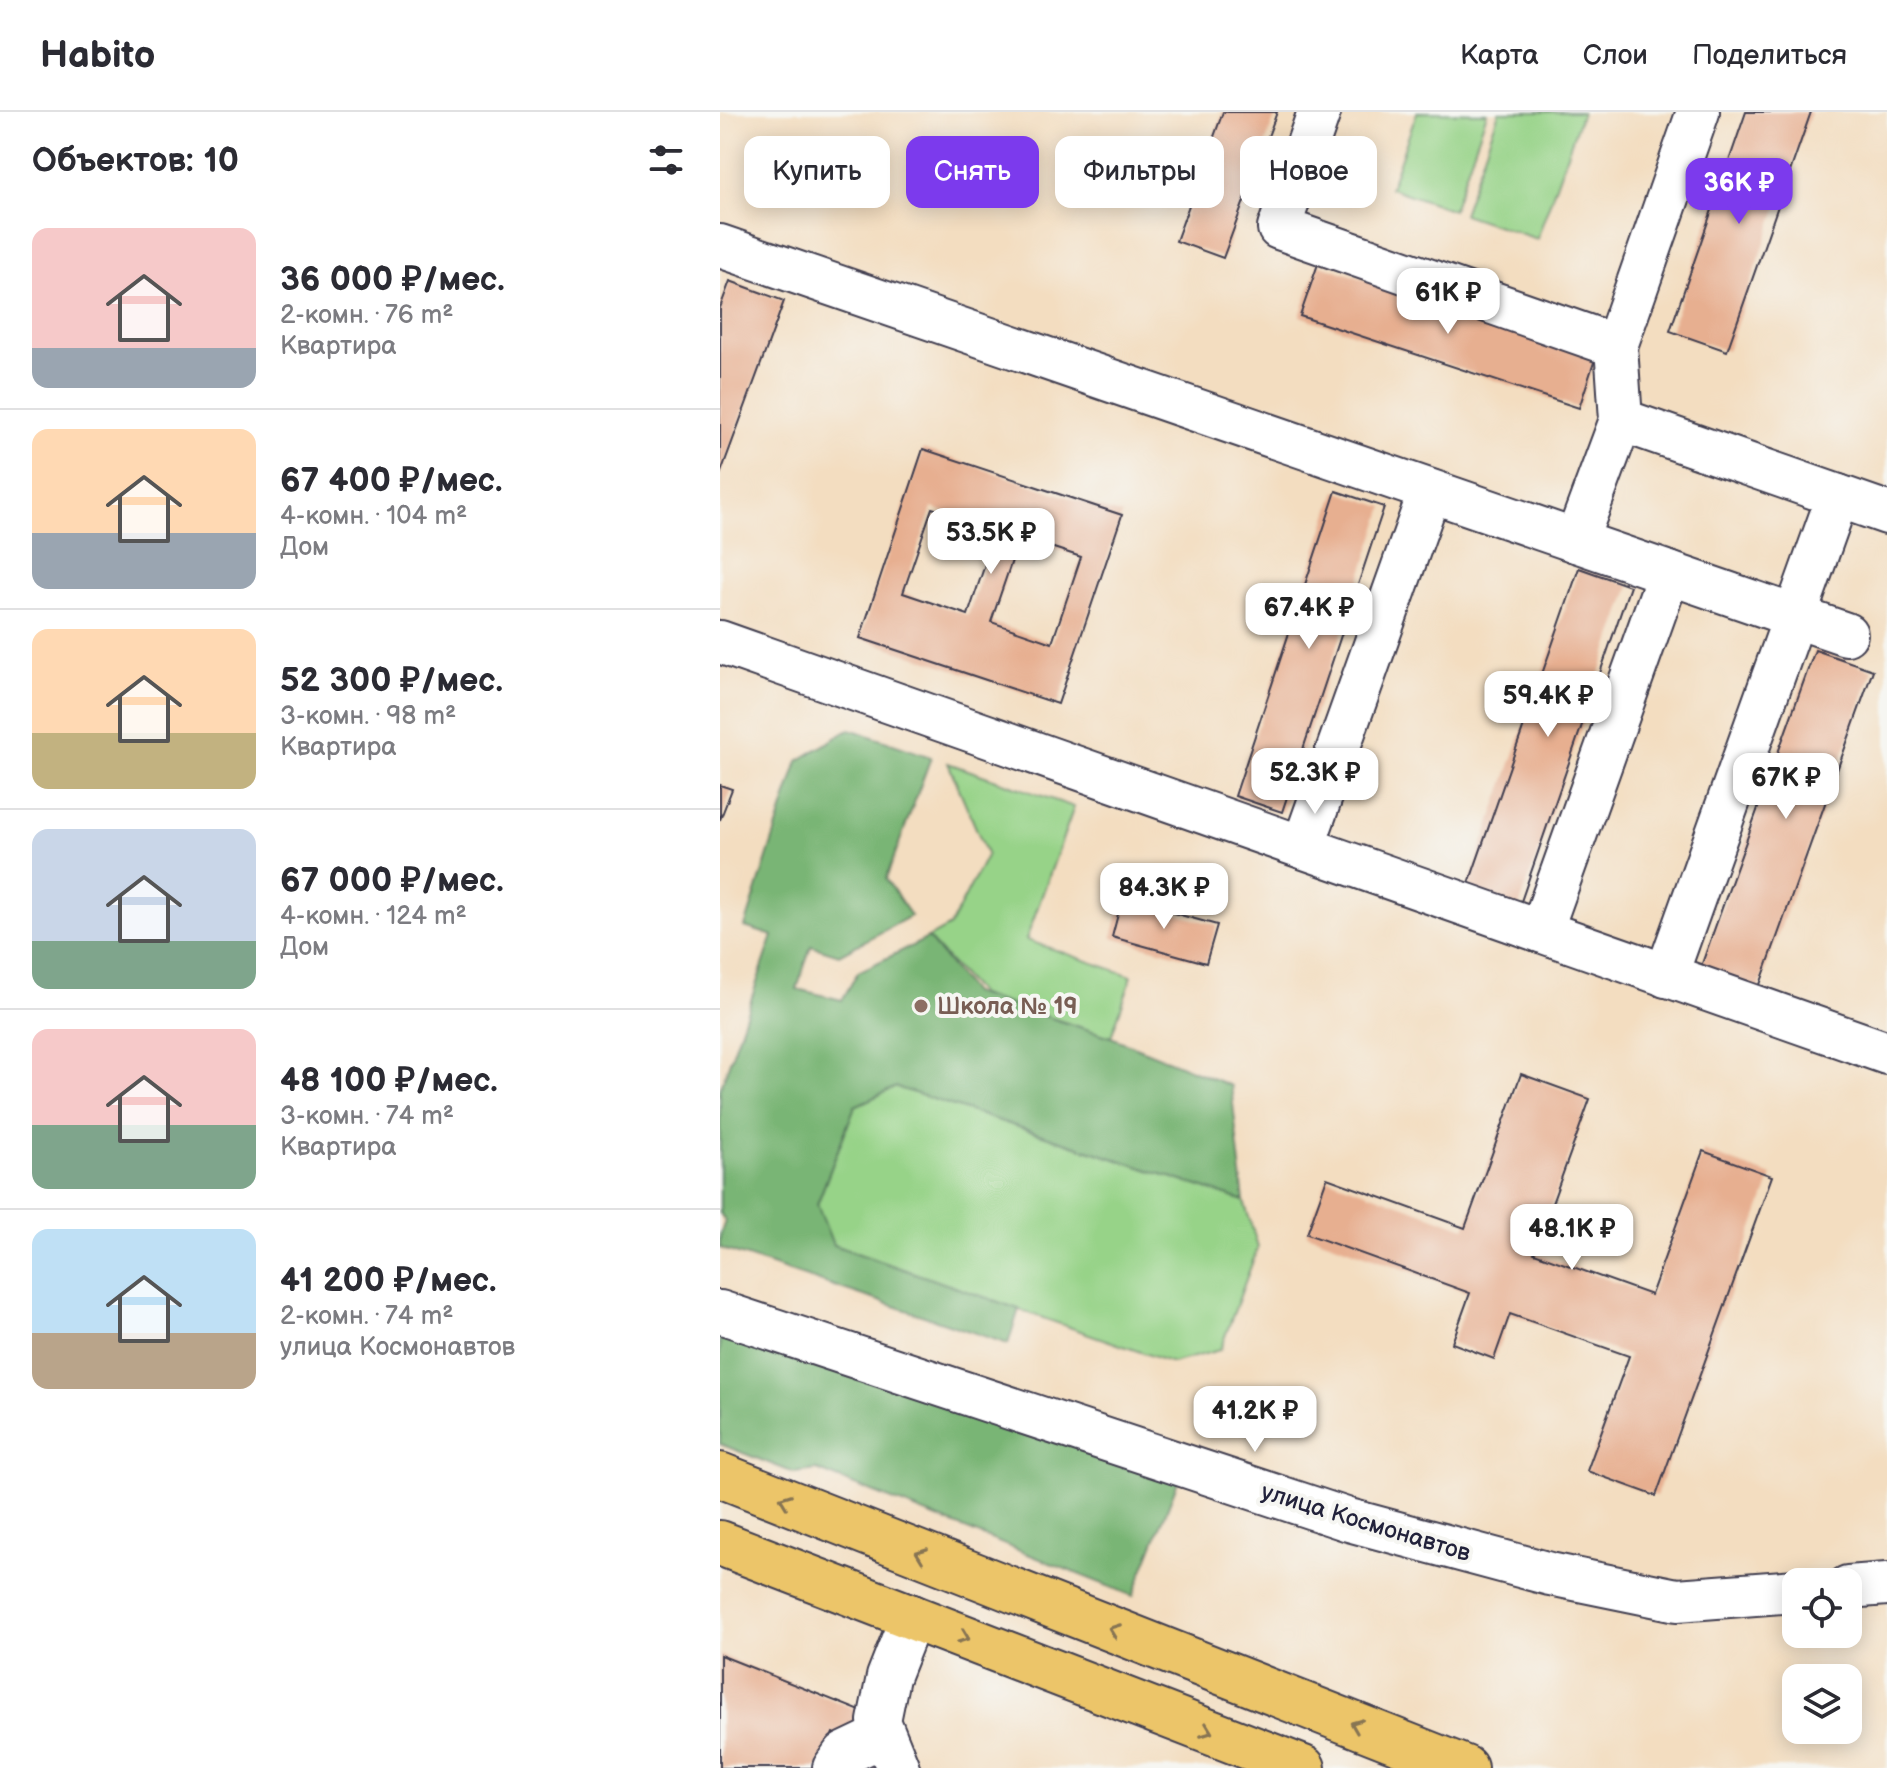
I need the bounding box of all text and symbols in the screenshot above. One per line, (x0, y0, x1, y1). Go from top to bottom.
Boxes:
text: Habito (40, 33, 155, 78)
text: Карта (1460, 39, 1539, 72)
text: Слои (1583, 39, 1648, 72)
text: Поделиться (1692, 39, 1847, 72)
chip: Купить (744, 136, 890, 208)
chip: Снять (906, 136, 1039, 208)
chip: Фильтры (1055, 136, 1224, 208)
chip: Новое (1240, 136, 1377, 208)
icon: filters (644, 138, 688, 182)
text: Объектов: 10 (32, 140, 239, 181)
pin: 36K ₽ (1683, 158, 1795, 226)
text: 36K ₽ (1704, 168, 1774, 199)
text: 36 000 ₽/мес. (280, 259, 505, 300)
icon: home (96, 260, 192, 356)
pin: 61K ₽ (1392, 268, 1504, 336)
text: 61K ₽ (1415, 278, 1481, 309)
text: 2-комн. · 76 m² (280, 300, 453, 331)
text: Квартира (280, 331, 397, 362)
text: 67 400 ₽/мес. (280, 460, 502, 501)
icon: home (96, 461, 192, 557)
text: 4-комн. · 104 m² (280, 501, 467, 532)
pin: 53.5K ₽ (917, 508, 1065, 576)
text: 53.5K ₽ (946, 518, 1036, 549)
text: Дом (280, 532, 329, 563)
pin: 67.4K ₽ (1235, 583, 1383, 651)
text: 67.4K ₽ (1264, 593, 1354, 624)
text: 52 300 ₽/мес. (280, 660, 503, 701)
icon: home (96, 661, 192, 757)
pin: 59.4K ₽ (1474, 671, 1622, 739)
text: 59.4K ₽ (1502, 681, 1594, 712)
text: 3-комн. · 98 m² (280, 701, 456, 732)
text: Квартира (280, 732, 397, 763)
pin: 52.3K ₽ (1241, 748, 1389, 816)
pin: 67K ₽ (1730, 753, 1842, 821)
text: 52.3K ₽ (1269, 758, 1361, 789)
text: 67K ₽ (1751, 763, 1821, 794)
text: 67 000 ₽/мес. (280, 860, 504, 901)
icon: home (96, 861, 192, 957)
pin: 84.3K ₽ (1090, 863, 1238, 931)
text: 84.3K ₽ (1118, 873, 1210, 904)
text: 4-комн. · 124 m² (280, 901, 467, 932)
text: Дом (280, 932, 329, 963)
place label: Школа № 19 (937, 992, 1078, 1021)
marker: Школа № 19 (912, 997, 930, 1015)
text: 48 100 ₽/мес. (280, 1060, 498, 1101)
icon: home (96, 1061, 192, 1157)
text: 3-комн. · 74 m² (280, 1101, 454, 1132)
text: Квартира (280, 1132, 397, 1163)
pin: 48.1K ₽ (1498, 1204, 1646, 1272)
text: 48.1K ₽ (1528, 1214, 1616, 1245)
text: 41 200 ₽/мес. (280, 1260, 496, 1301)
icon: home (96, 1261, 192, 1357)
text: 2-комн. · 74 m² (280, 1301, 453, 1332)
text: улица Космонавтов (280, 1332, 515, 1363)
pin: 41.2K ₽ (1181, 1386, 1329, 1454)
text: 41.2K ₽ (1212, 1396, 1298, 1427)
street label: улица Космонавтов (1258, 1477, 1474, 1568)
one-way arrow (779, 1493, 793, 1510)
one-way arrow (915, 1547, 929, 1563)
map controls (1782, 1568, 1862, 1744)
button: locate (1782, 1568, 1862, 1648)
one-way arrow (1108, 1623, 1122, 1640)
one-way arrow (956, 1627, 970, 1644)
button: layers (1782, 1664, 1862, 1744)
one-way arrow (1350, 1718, 1364, 1735)
one-way arrow (1199, 1721, 1213, 1738)

